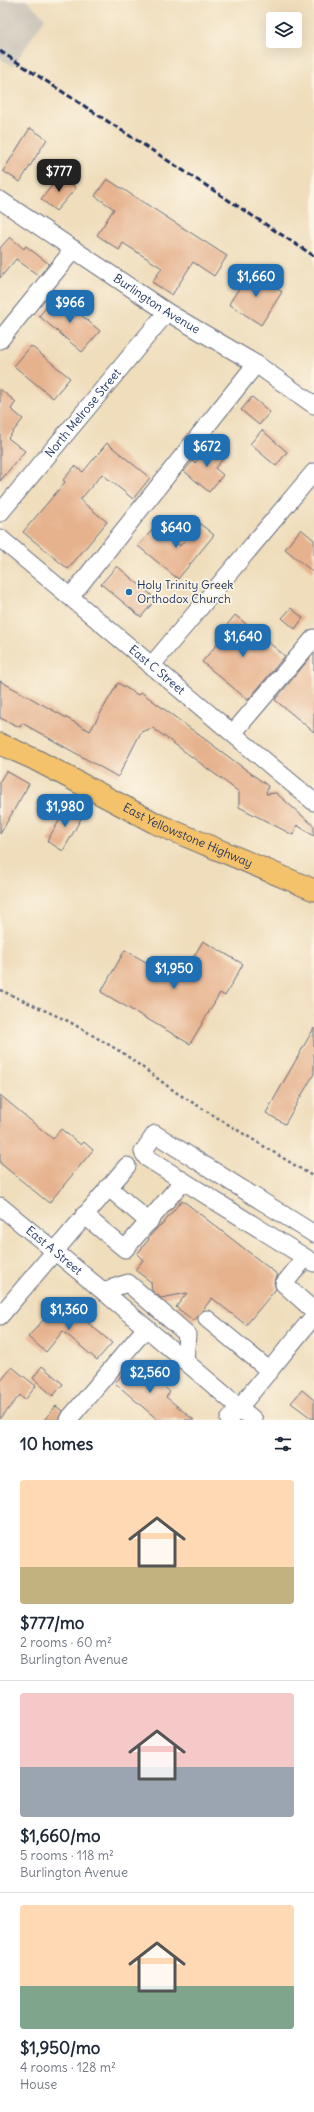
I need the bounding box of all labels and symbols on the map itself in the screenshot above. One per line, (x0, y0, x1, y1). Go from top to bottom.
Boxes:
pin: $777 (35, 159, 83, 193)
pin: $1,660 (223, 264, 289, 298)
street label: Burlington Avenue (111, 270, 203, 337)
pin: $966 (46, 290, 94, 324)
street label: North Melrose Street (41, 365, 124, 460)
pin: $672 (183, 434, 231, 468)
pin: $640 (152, 515, 200, 549)
place label: Holy Trinity Greek Orthodox Church (137, 577, 233, 606)
marker: Holy Trinity Greek Orthodox Church (124, 587, 134, 597)
pin: $1,640 (210, 624, 276, 658)
street label: East C Street (126, 642, 188, 697)
pin: $1,980 (32, 794, 98, 828)
street label: East Yellowstone Highway (121, 799, 255, 870)
pin: $1,950 (141, 956, 207, 990)
street label: East A Street (23, 1223, 86, 1278)
pin: $1,360 (36, 1297, 102, 1331)
pin: $2,560 (117, 1360, 183, 1394)

